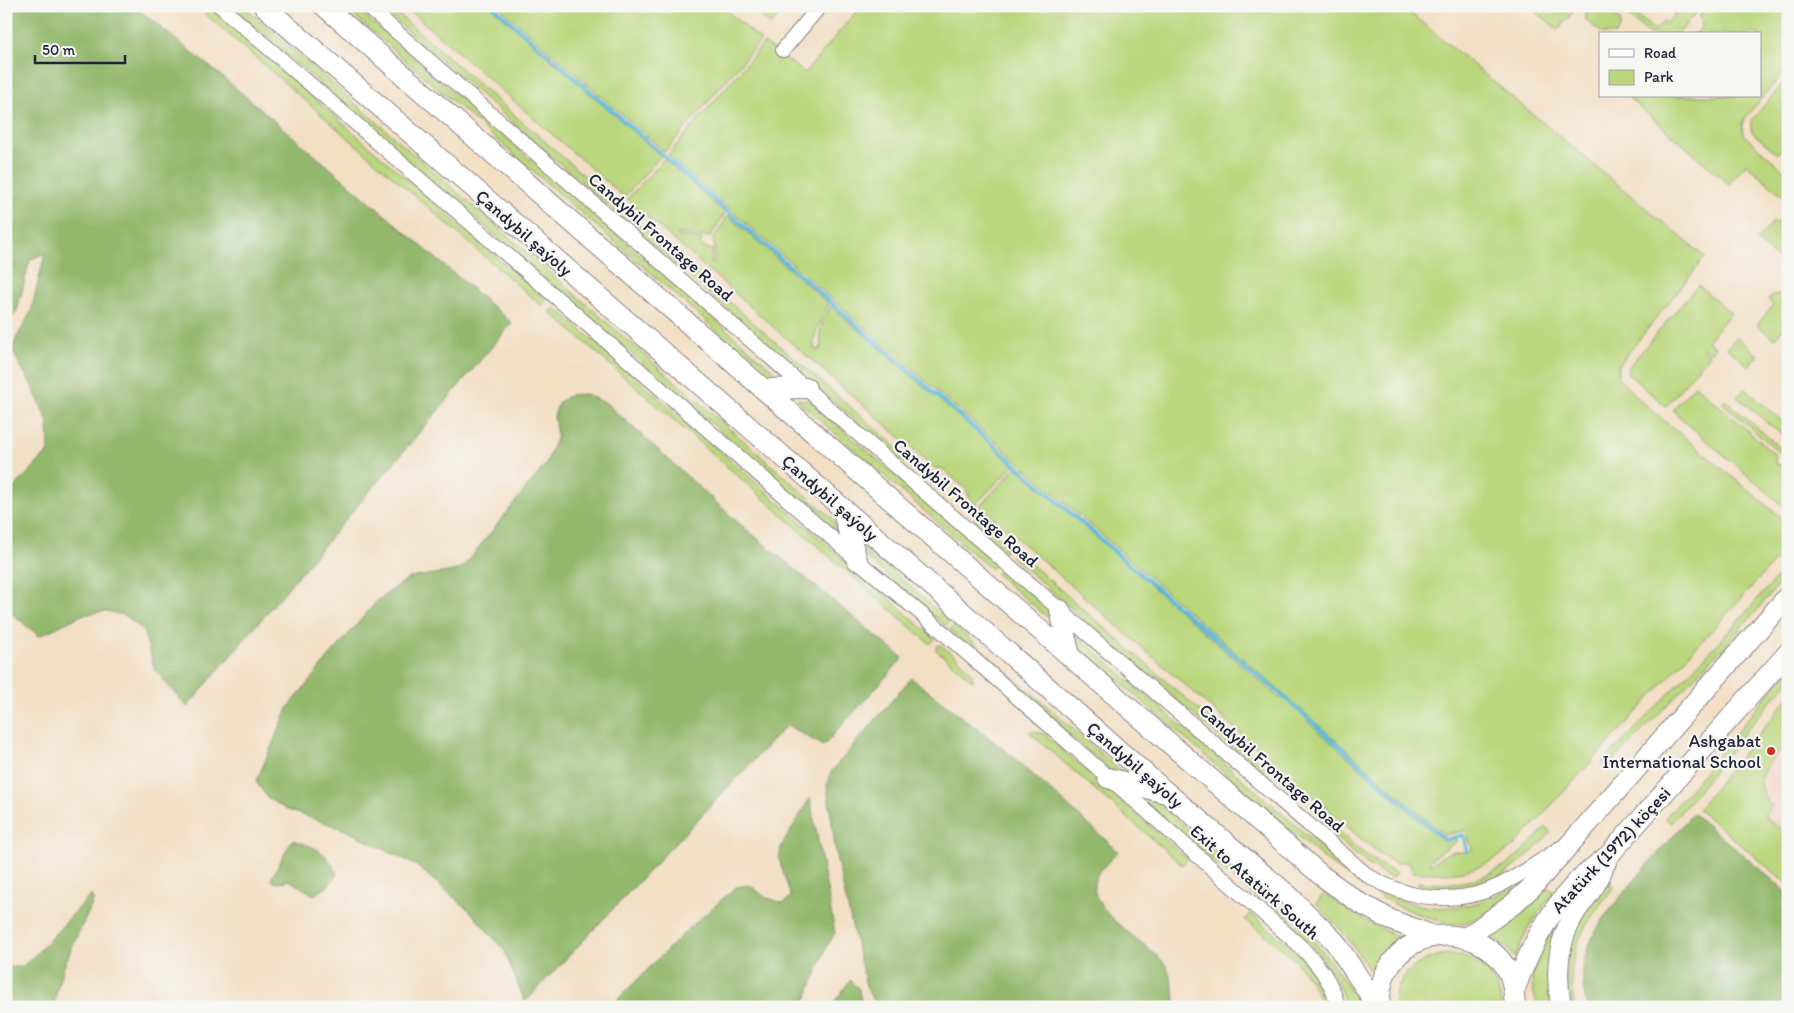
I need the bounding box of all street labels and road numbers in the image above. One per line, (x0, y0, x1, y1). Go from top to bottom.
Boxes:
street label: Candybil Frontage Road (584, 168, 738, 306)
street label: Çandybil şaýoly (471, 185, 577, 281)
street label: Candybil Frontage Road (889, 434, 1043, 572)
street label: Çandybil şaýoly (777, 450, 883, 546)
street label: Candybil Frontage Road (1195, 699, 1349, 837)
street label: Çandybil şaýoly (1082, 717, 1188, 813)
street label: Atatürk (1972) köçesi (1547, 782, 1675, 918)
street label: Exit to Atatürk South (1186, 820, 1325, 944)

